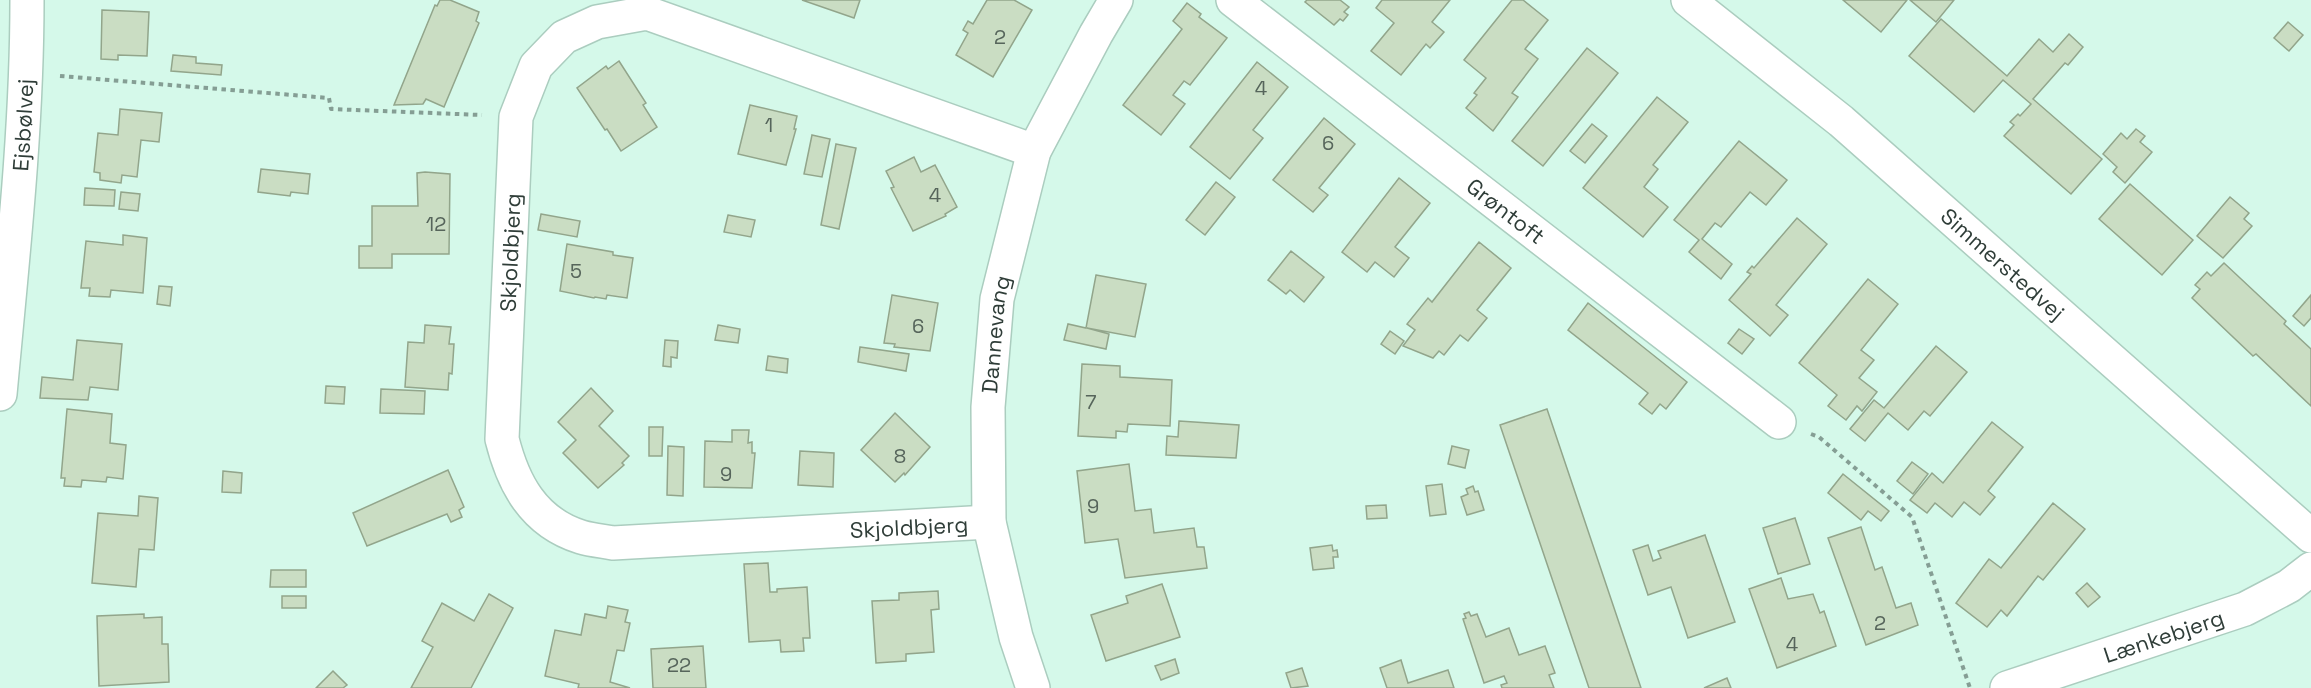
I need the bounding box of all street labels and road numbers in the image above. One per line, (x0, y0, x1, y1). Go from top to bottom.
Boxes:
street label: Ejsbølvej (6, 78, 39, 172)
street label: Grøntoft (1461, 172, 1551, 250)
street label: Skjoldbjerg (494, 193, 527, 312)
street label: Simmerstedvej (1935, 202, 2071, 326)
street label: Dannevang (975, 272, 1016, 394)
street label: Skjoldbjerg (849, 510, 969, 544)
street label: Lænkebjerg (2100, 603, 2227, 669)

